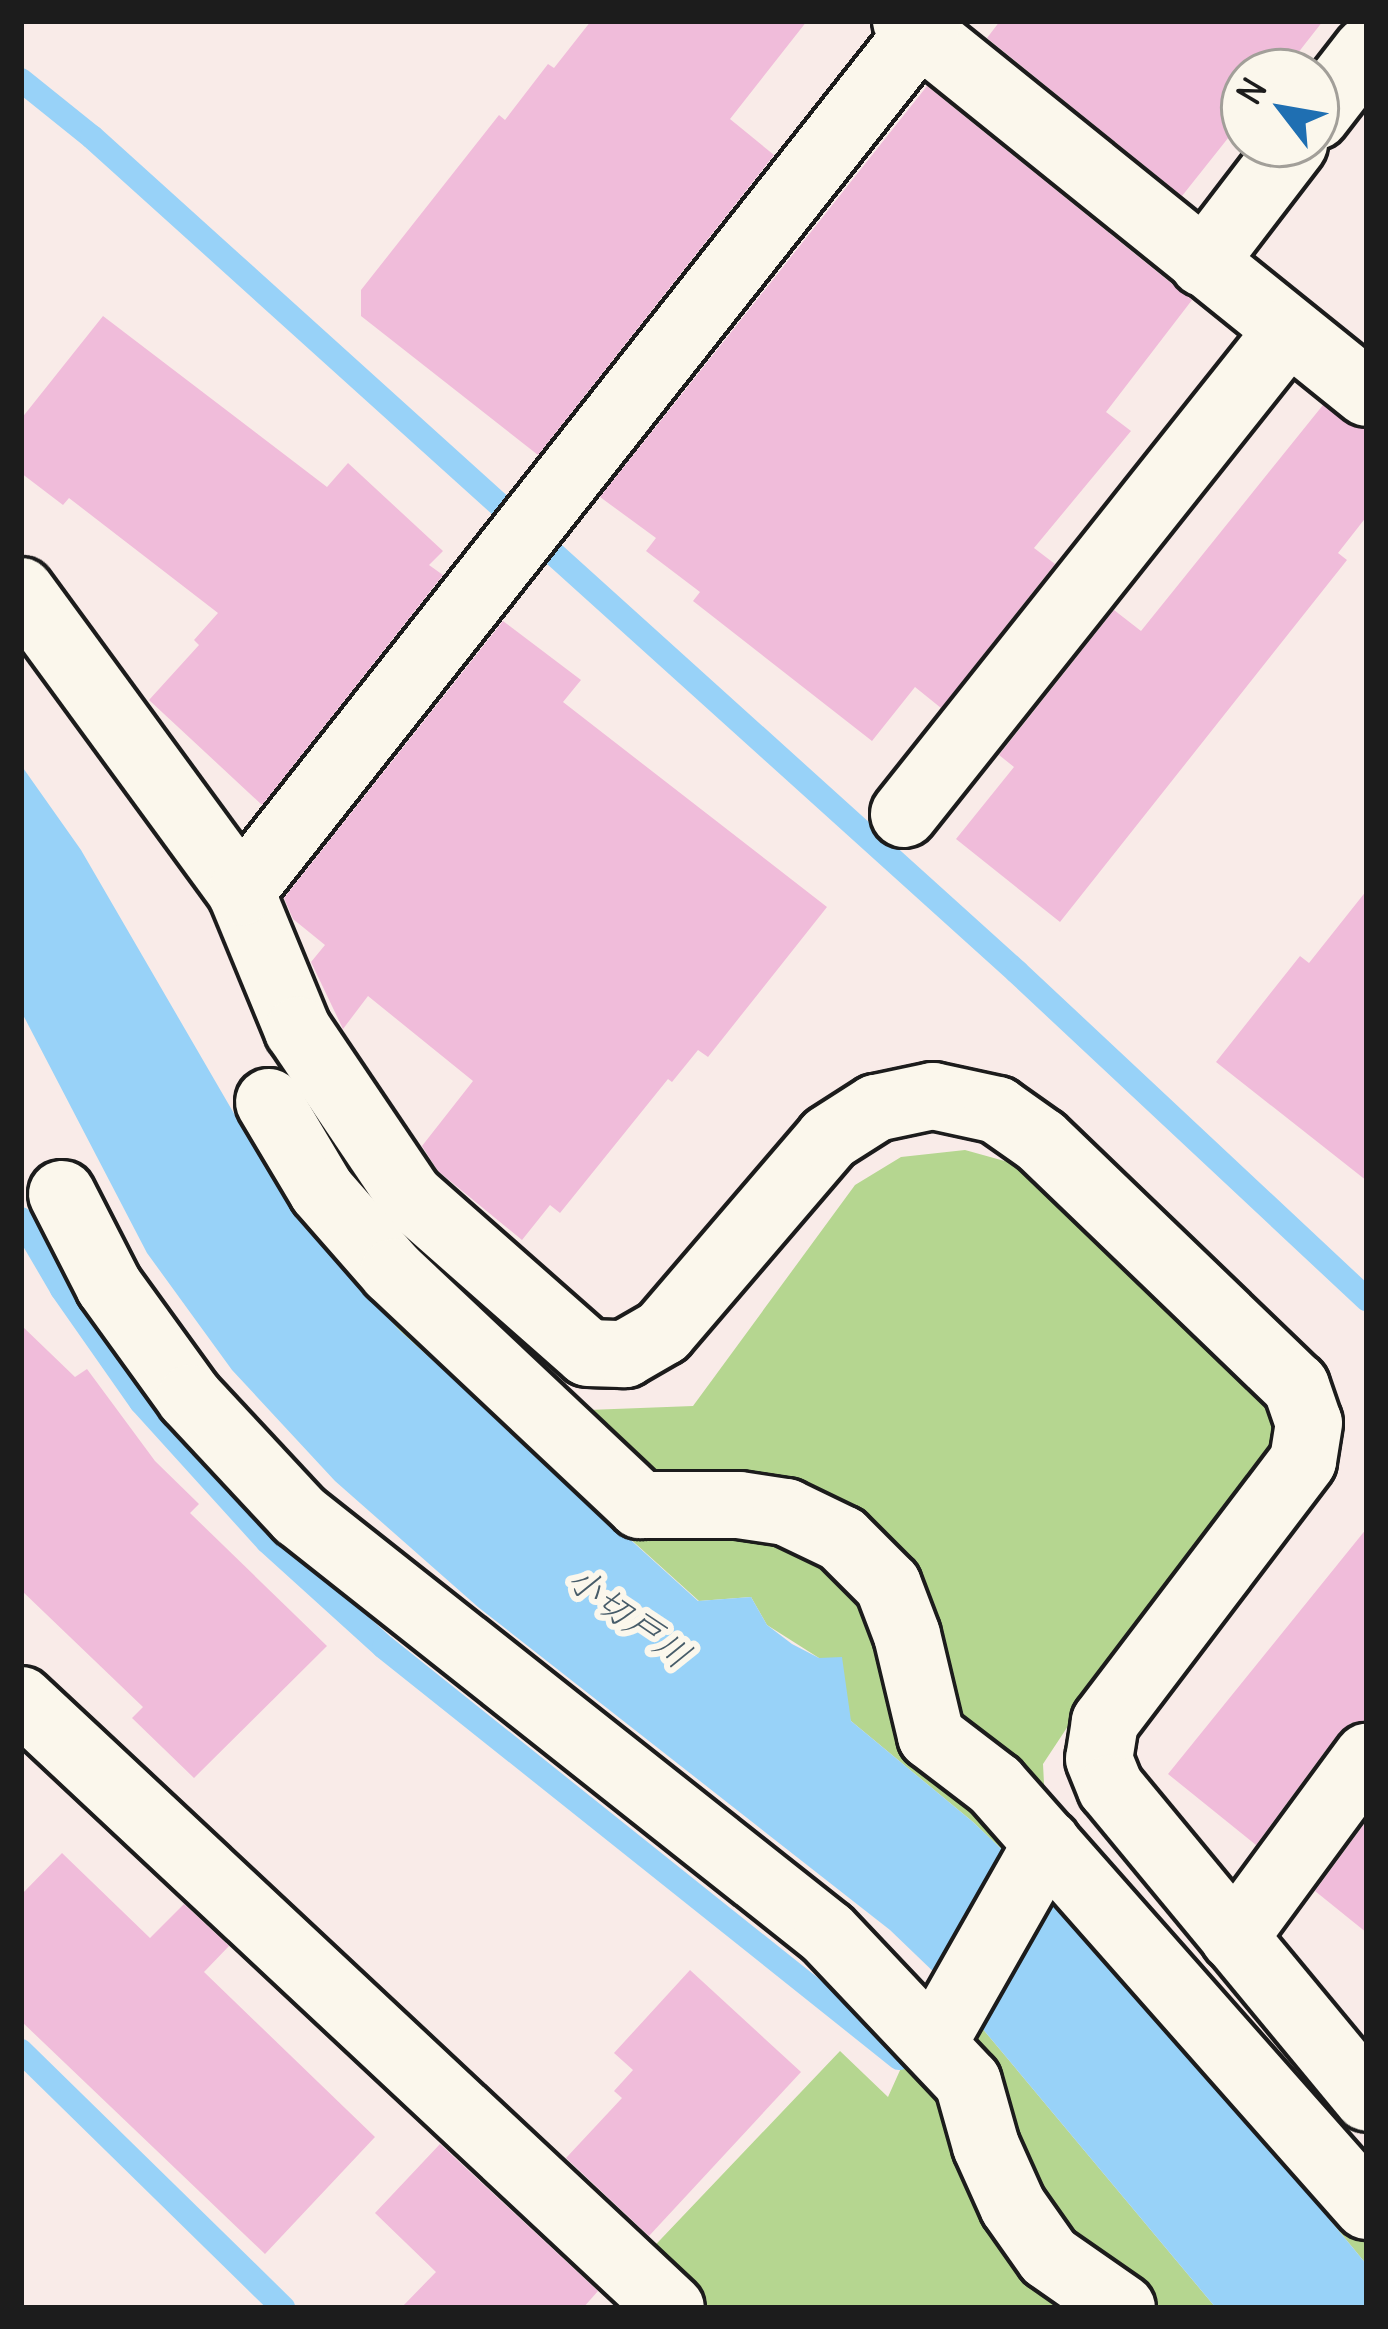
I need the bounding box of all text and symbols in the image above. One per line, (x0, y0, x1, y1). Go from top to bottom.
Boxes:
north arrow (1220, 48, 1340, 168)
text: N (1228, 70, 1276, 112)
water label: 小切戸川 (558, 1556, 700, 1678)

